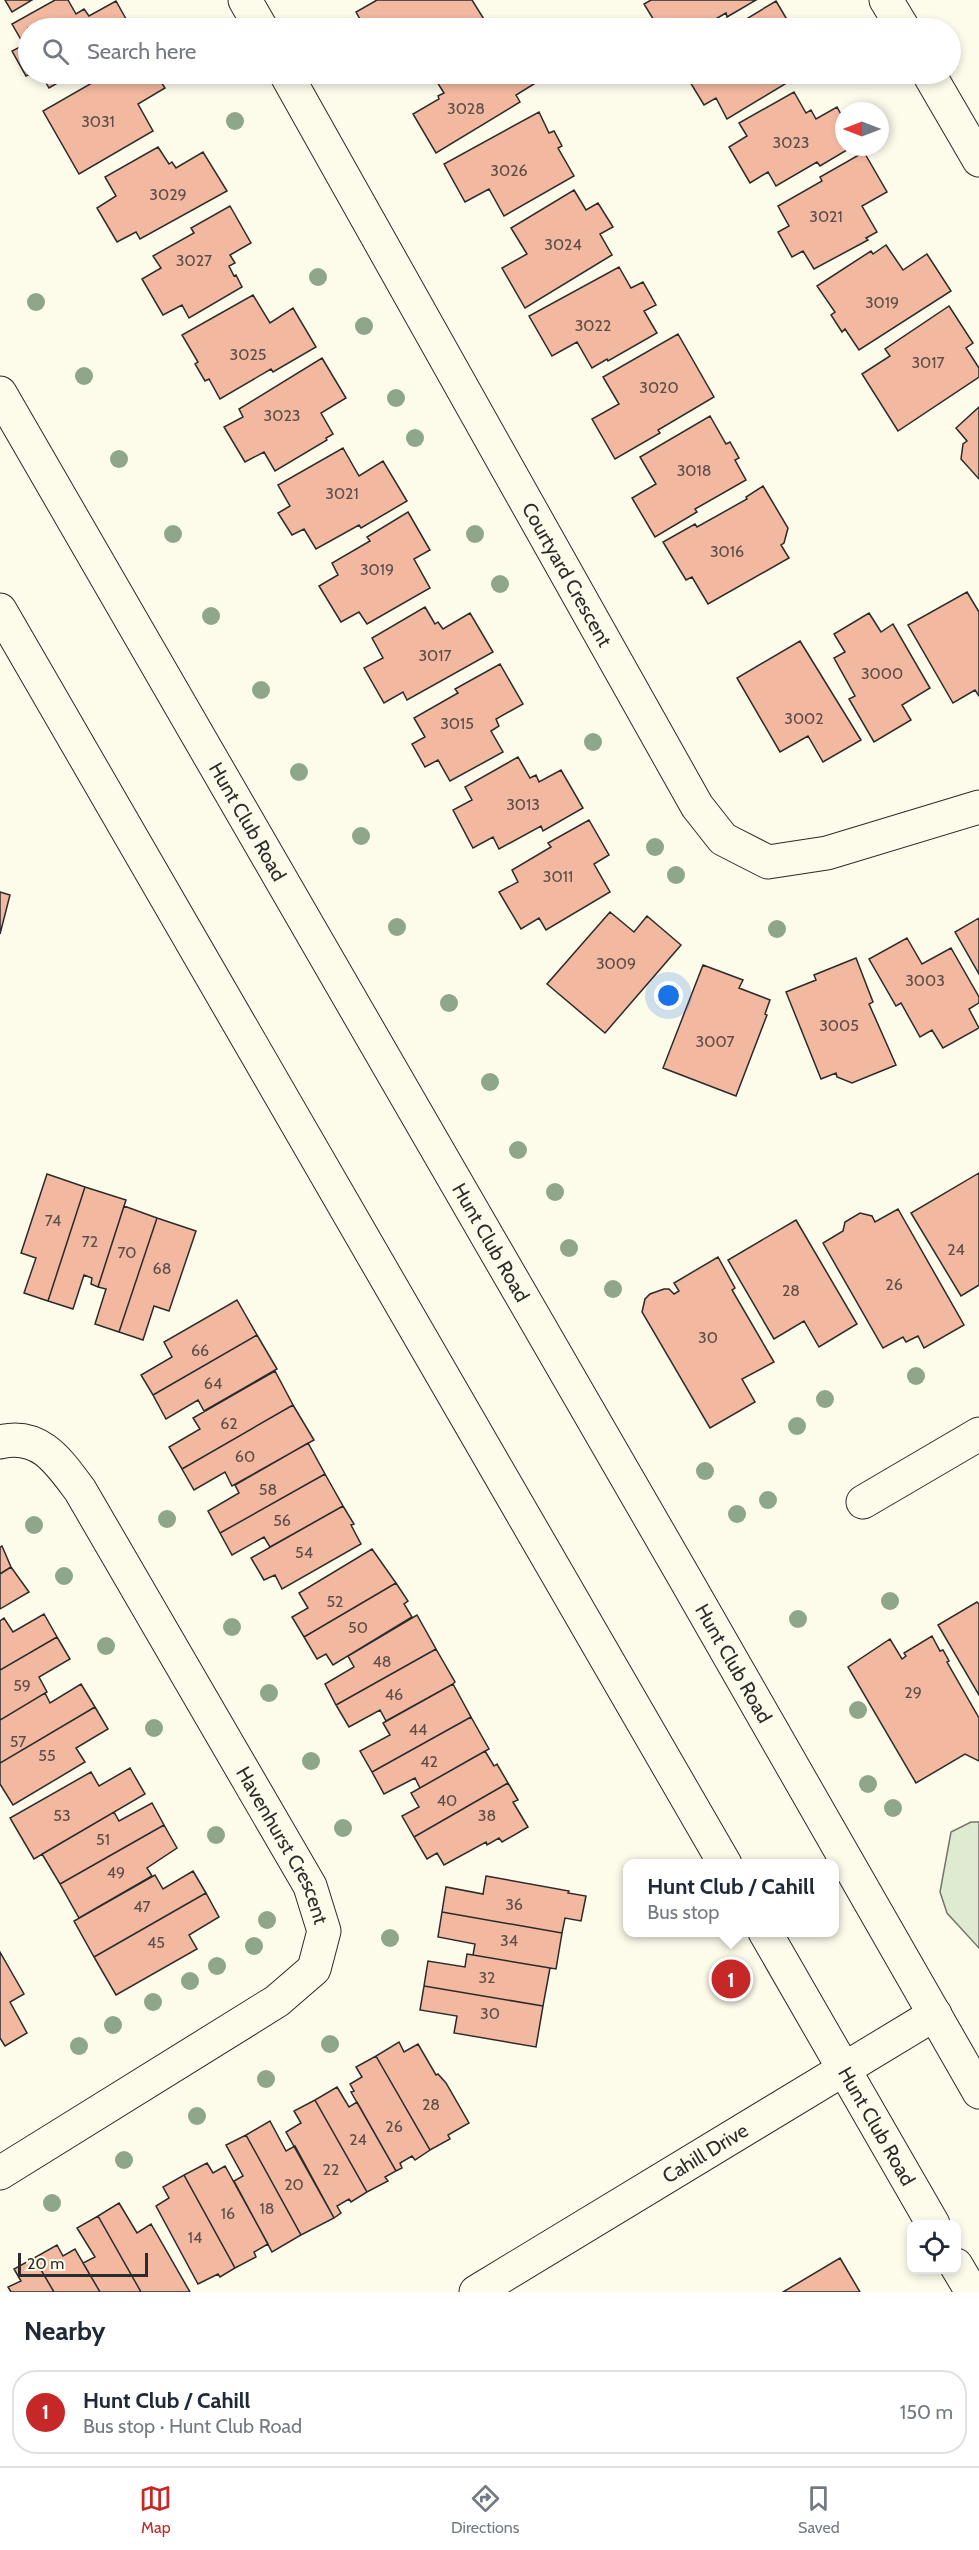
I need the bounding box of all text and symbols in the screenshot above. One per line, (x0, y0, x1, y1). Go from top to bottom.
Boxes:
search box (18, 18, 961, 84)
icon: search (39, 35, 72, 68)
text: Search here (87, 38, 196, 65)
house number: 3028 (447, 99, 485, 118)
north arrow (835, 102, 889, 156)
house number: 3031 (81, 112, 115, 131)
house number: 3023 (773, 133, 809, 152)
house number: 3026 (490, 161, 528, 180)
house number: 3029 (149, 185, 187, 204)
house number: 3021 (809, 207, 843, 226)
house number: 3024 (544, 235, 582, 254)
house number: 3027 (176, 251, 212, 270)
house number: 3019 (865, 293, 899, 312)
house number: 3022 (575, 316, 611, 335)
house number: 3025 (230, 345, 266, 364)
house number: 3017 (911, 353, 945, 372)
house number: 3020 (639, 378, 679, 397)
house number: 3023 (264, 406, 300, 425)
house number: 3018 (677, 461, 711, 480)
house number: 3021 (325, 484, 359, 503)
street label: Courtyard Crescent (517, 498, 617, 651)
house number: 3016 (710, 542, 744, 561)
house number: 3019 (360, 560, 394, 579)
house number: 3017 (418, 646, 452, 665)
house number: 3000 (861, 664, 903, 683)
house number: 3002 (784, 709, 824, 728)
house number: 3015 (440, 714, 474, 733)
street label: Hunt Club Road (204, 758, 291, 885)
house number: 3013 (506, 795, 540, 814)
house number: 3011 (543, 867, 573, 886)
house number: 3009 (596, 954, 636, 973)
house number: 3003 (905, 971, 945, 990)
your location (654, 981, 683, 1010)
house number: 3005 (819, 1016, 859, 1035)
house number: 3007 (696, 1032, 734, 1051)
street label: Hunt Club Road (447, 1179, 535, 1306)
house number: 74 (45, 1211, 61, 1230)
house number: 72 (82, 1232, 98, 1251)
house number: 24 (947, 1240, 965, 1259)
house number: 70 (117, 1243, 137, 1262)
house number: 68 (153, 1259, 171, 1278)
house number: 26 (885, 1275, 903, 1294)
house number: 28 (782, 1281, 800, 1300)
house number: 30 (698, 1328, 718, 1347)
house number: 66 (191, 1341, 209, 1360)
house number: 64 (204, 1374, 222, 1393)
house number: 62 (220, 1414, 238, 1433)
house number: 60 (235, 1447, 255, 1466)
house number: 58 (259, 1480, 277, 1499)
house number: 56 (273, 1511, 291, 1530)
house number: 54 (295, 1543, 313, 1562)
house number: 52 (326, 1592, 344, 1611)
street label: Hunt Club Road (690, 1600, 777, 1727)
house number: 50 (348, 1618, 368, 1637)
house number: 48 (373, 1652, 391, 1671)
house number: 59 (13, 1676, 31, 1695)
house number: 29 (904, 1683, 922, 1702)
house number: 46 (385, 1685, 403, 1704)
house number: 44 (409, 1720, 427, 1739)
house number: 57 (10, 1732, 26, 1751)
house number: 55 (38, 1746, 56, 1765)
house number: 42 (420, 1752, 438, 1771)
street label: Havenhurst Crescent (231, 1762, 333, 1927)
house number: 40 (437, 1791, 457, 1810)
house number: 53 (53, 1806, 71, 1825)
house number: 38 (478, 1806, 496, 1825)
house number: 51 (96, 1830, 110, 1849)
popup (623, 1859, 839, 1937)
house number: 49 (107, 1863, 125, 1882)
text: Hunt Club / Cahill (647, 1873, 815, 1900)
house number: 36 (505, 1895, 523, 1914)
house number: 47 (133, 1897, 151, 1916)
text: Bus stop (647, 1900, 720, 1924)
house number: 34 (500, 1931, 518, 1950)
house number: 45 (147, 1933, 165, 1952)
pin: 1 (712, 1956, 750, 2002)
house number: 32 (478, 1968, 496, 1987)
house number: 30 (480, 2004, 500, 2023)
street label: Hunt Club Road (833, 2062, 920, 2190)
house number: 28 (422, 2095, 440, 2114)
house number: 26 (385, 2117, 403, 2136)
street label: Cahill Drive (658, 2118, 752, 2188)
house number: 24 (349, 2130, 367, 2149)
house number: 22 (323, 2160, 339, 2179)
house number: 20 (284, 2175, 304, 2194)
house number: 18 (260, 2199, 274, 2218)
house number: 16 (221, 2204, 235, 2223)
map controls (907, 2220, 961, 2274)
button: locate (907, 2220, 961, 2274)
house number: 14 (188, 2228, 202, 2247)
scale bar (18, 2250, 148, 2278)
text: 20 m (27, 2254, 64, 2273)
text: Nearby (24, 2315, 105, 2347)
text: Hunt Club / Cahill (83, 2387, 250, 2414)
text: 1 (42, 2400, 49, 2424)
text: 150 m (900, 2400, 953, 2424)
text: Bus stop · Hunt Club Road (83, 2414, 302, 2438)
tab: Map (139, 2482, 172, 2537)
tab: Directions (451, 2482, 519, 2537)
tab: Saved (798, 2482, 840, 2537)

